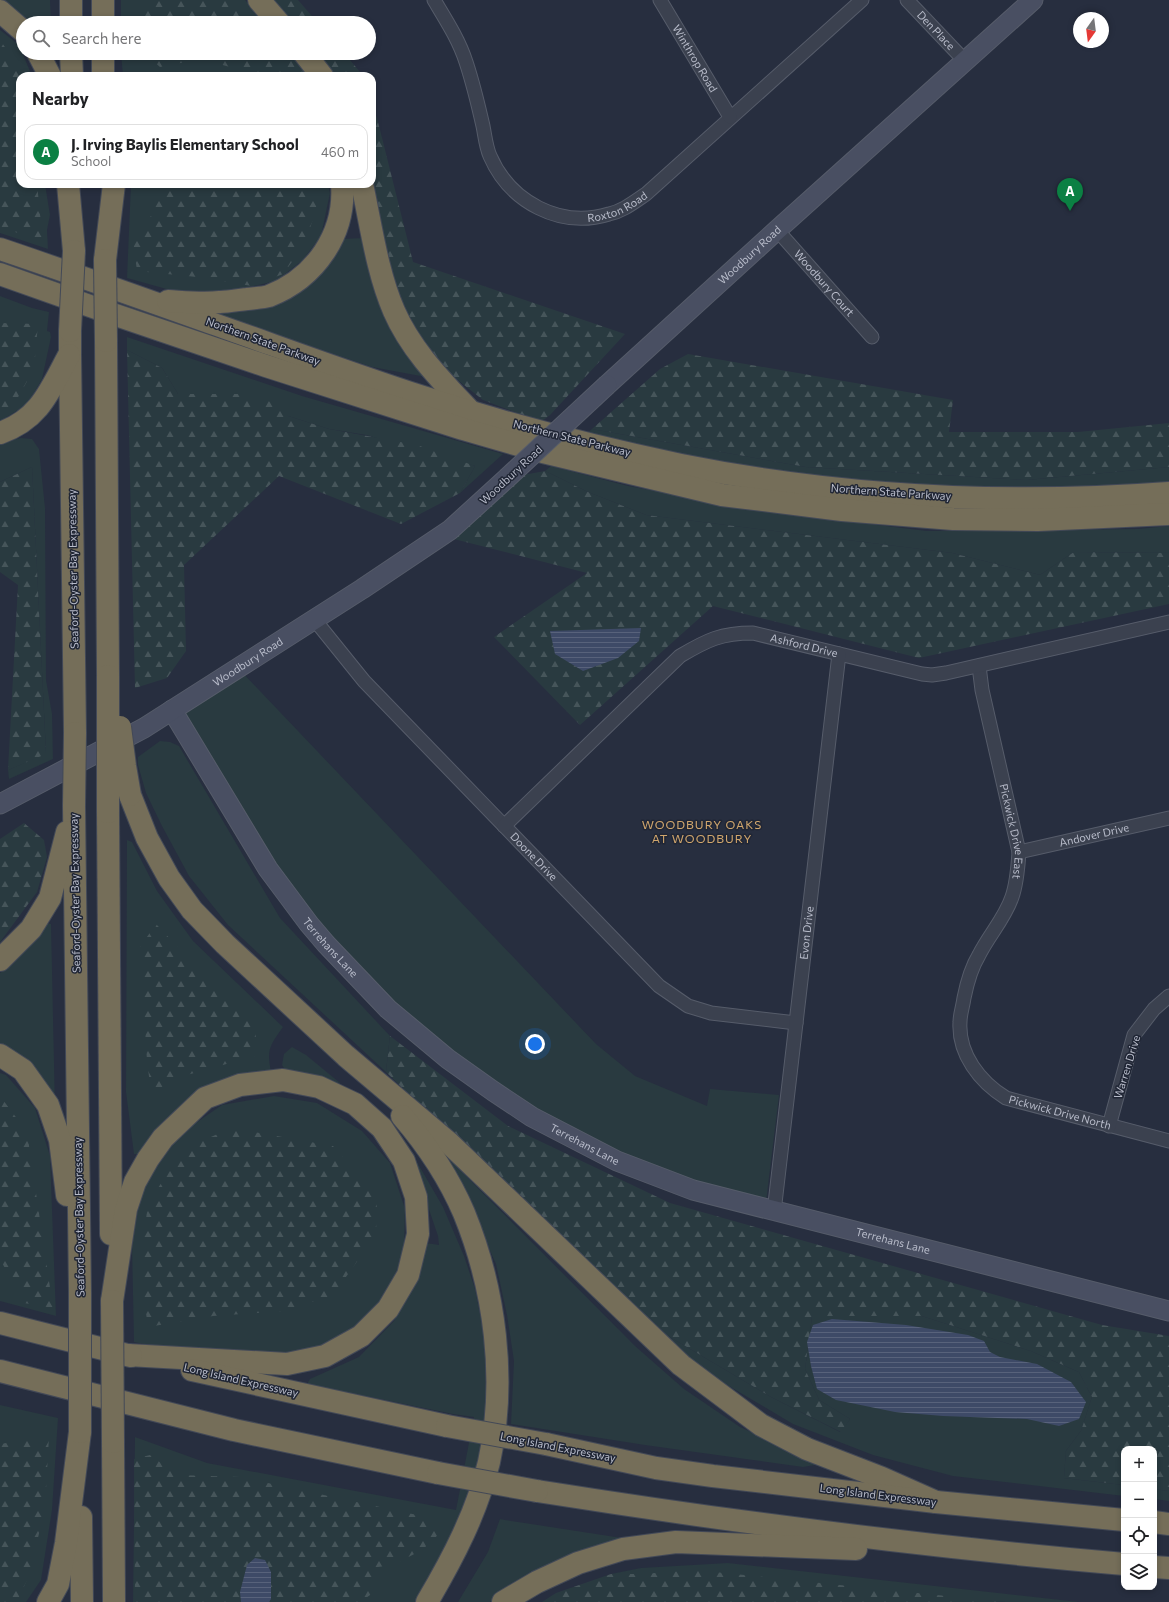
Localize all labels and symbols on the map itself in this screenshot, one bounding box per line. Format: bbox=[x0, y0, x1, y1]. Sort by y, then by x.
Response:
street label: Den Place bbox=[915, 8, 958, 52]
north arrow bbox=[1073, 12, 1109, 48]
street label: Winthrop Road bbox=[670, 22, 721, 94]
pin: A bbox=[1057, 178, 1083, 211]
street label: Roxton Road bbox=[587, 188, 649, 224]
street label: Woodbury Road bbox=[715, 223, 783, 287]
street label: Woodbury Court bbox=[792, 247, 858, 319]
street label: Northern State Parkway bbox=[204, 314, 322, 367]
street label: Northern State Parkway bbox=[512, 417, 633, 458]
street label: Woodbury Road bbox=[477, 442, 545, 507]
street label: Northern State Parkway bbox=[830, 481, 952, 502]
street label: Seaford-Oyster Bay Expressway bbox=[65, 489, 80, 649]
street label: Ashford Drive bbox=[769, 630, 839, 659]
street label: Woodbury Road bbox=[210, 634, 285, 688]
street label: Pickwick Drive East bbox=[998, 782, 1026, 880]
street label: Seaford-Oyster Bay Expressway bbox=[67, 813, 82, 973]
district label: WOODBURY OAKS AT WOODBURY bbox=[642, 817, 762, 845]
street label: Andover Drive bbox=[1058, 820, 1130, 849]
street label: Doone Drive bbox=[508, 829, 561, 883]
street label: Evon Drive bbox=[796, 905, 816, 960]
street label: Terrehans Lane bbox=[300, 915, 361, 980]
street label: Warren Drive bbox=[1111, 1033, 1142, 1100]
your location bbox=[525, 1034, 545, 1054]
street label: Pickwick Drive North bbox=[1008, 1092, 1113, 1131]
street label: Terrehans Lane bbox=[548, 1121, 622, 1167]
street label: Seaford-Oyster Bay Expressway bbox=[71, 1137, 86, 1297]
street label: Terrehans Lane bbox=[855, 1225, 932, 1256]
street label: Long Island Expressway bbox=[182, 1360, 300, 1399]
street label: Long Island Expressway bbox=[499, 1429, 617, 1464]
street label: Long Island Expressway bbox=[819, 1481, 937, 1508]

